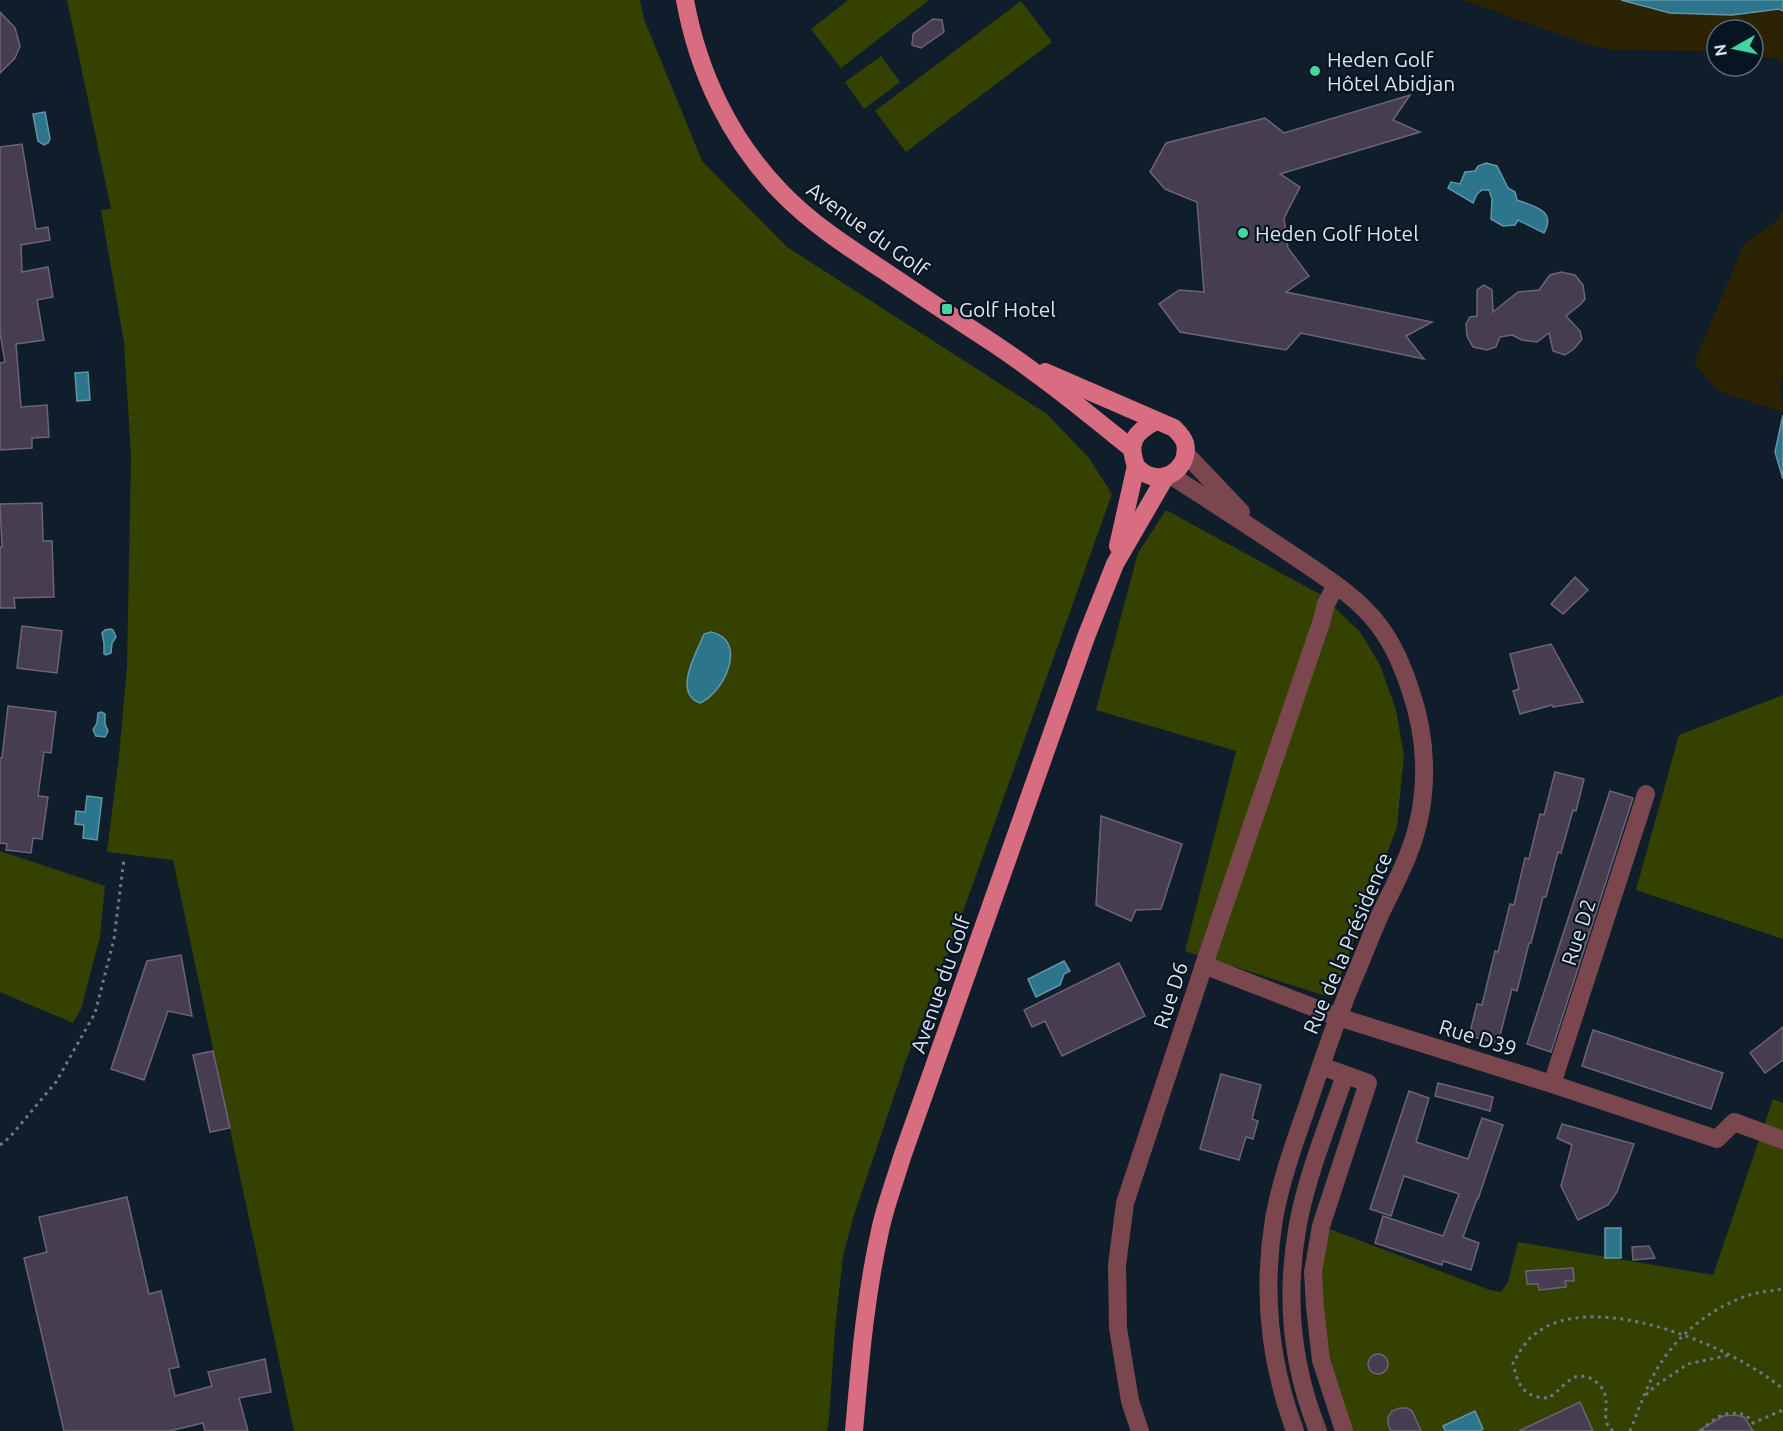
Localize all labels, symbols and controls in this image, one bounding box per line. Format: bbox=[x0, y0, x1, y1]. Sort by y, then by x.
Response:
north arrow bbox=[1705, 18, 1765, 78]
text: N bbox=[1710, 43, 1730, 58]
place label: Heden Golf Hôtel Abidjan bbox=[1327, 47, 1455, 95]
marker: Heden Golf Hôtel Abidjan bbox=[1308, 64, 1322, 78]
street label: Avenue du Golf bbox=[803, 177, 934, 282]
place label: Heden Golf Hotel bbox=[1255, 221, 1419, 245]
marker: Heden Golf Hotel bbox=[1236, 226, 1250, 240]
place label: Golf Hotel bbox=[959, 297, 1056, 321]
marker: Golf Hotel bbox=[940, 302, 954, 316]
street label: Rue de la Présidence bbox=[1298, 849, 1396, 1037]
street label: Rue D2 bbox=[1556, 896, 1600, 968]
street label: Avenue du Golf bbox=[905, 911, 975, 1056]
street label: Rue D6 bbox=[1148, 959, 1192, 1031]
street label: Rue D39 bbox=[1436, 1014, 1520, 1060]

